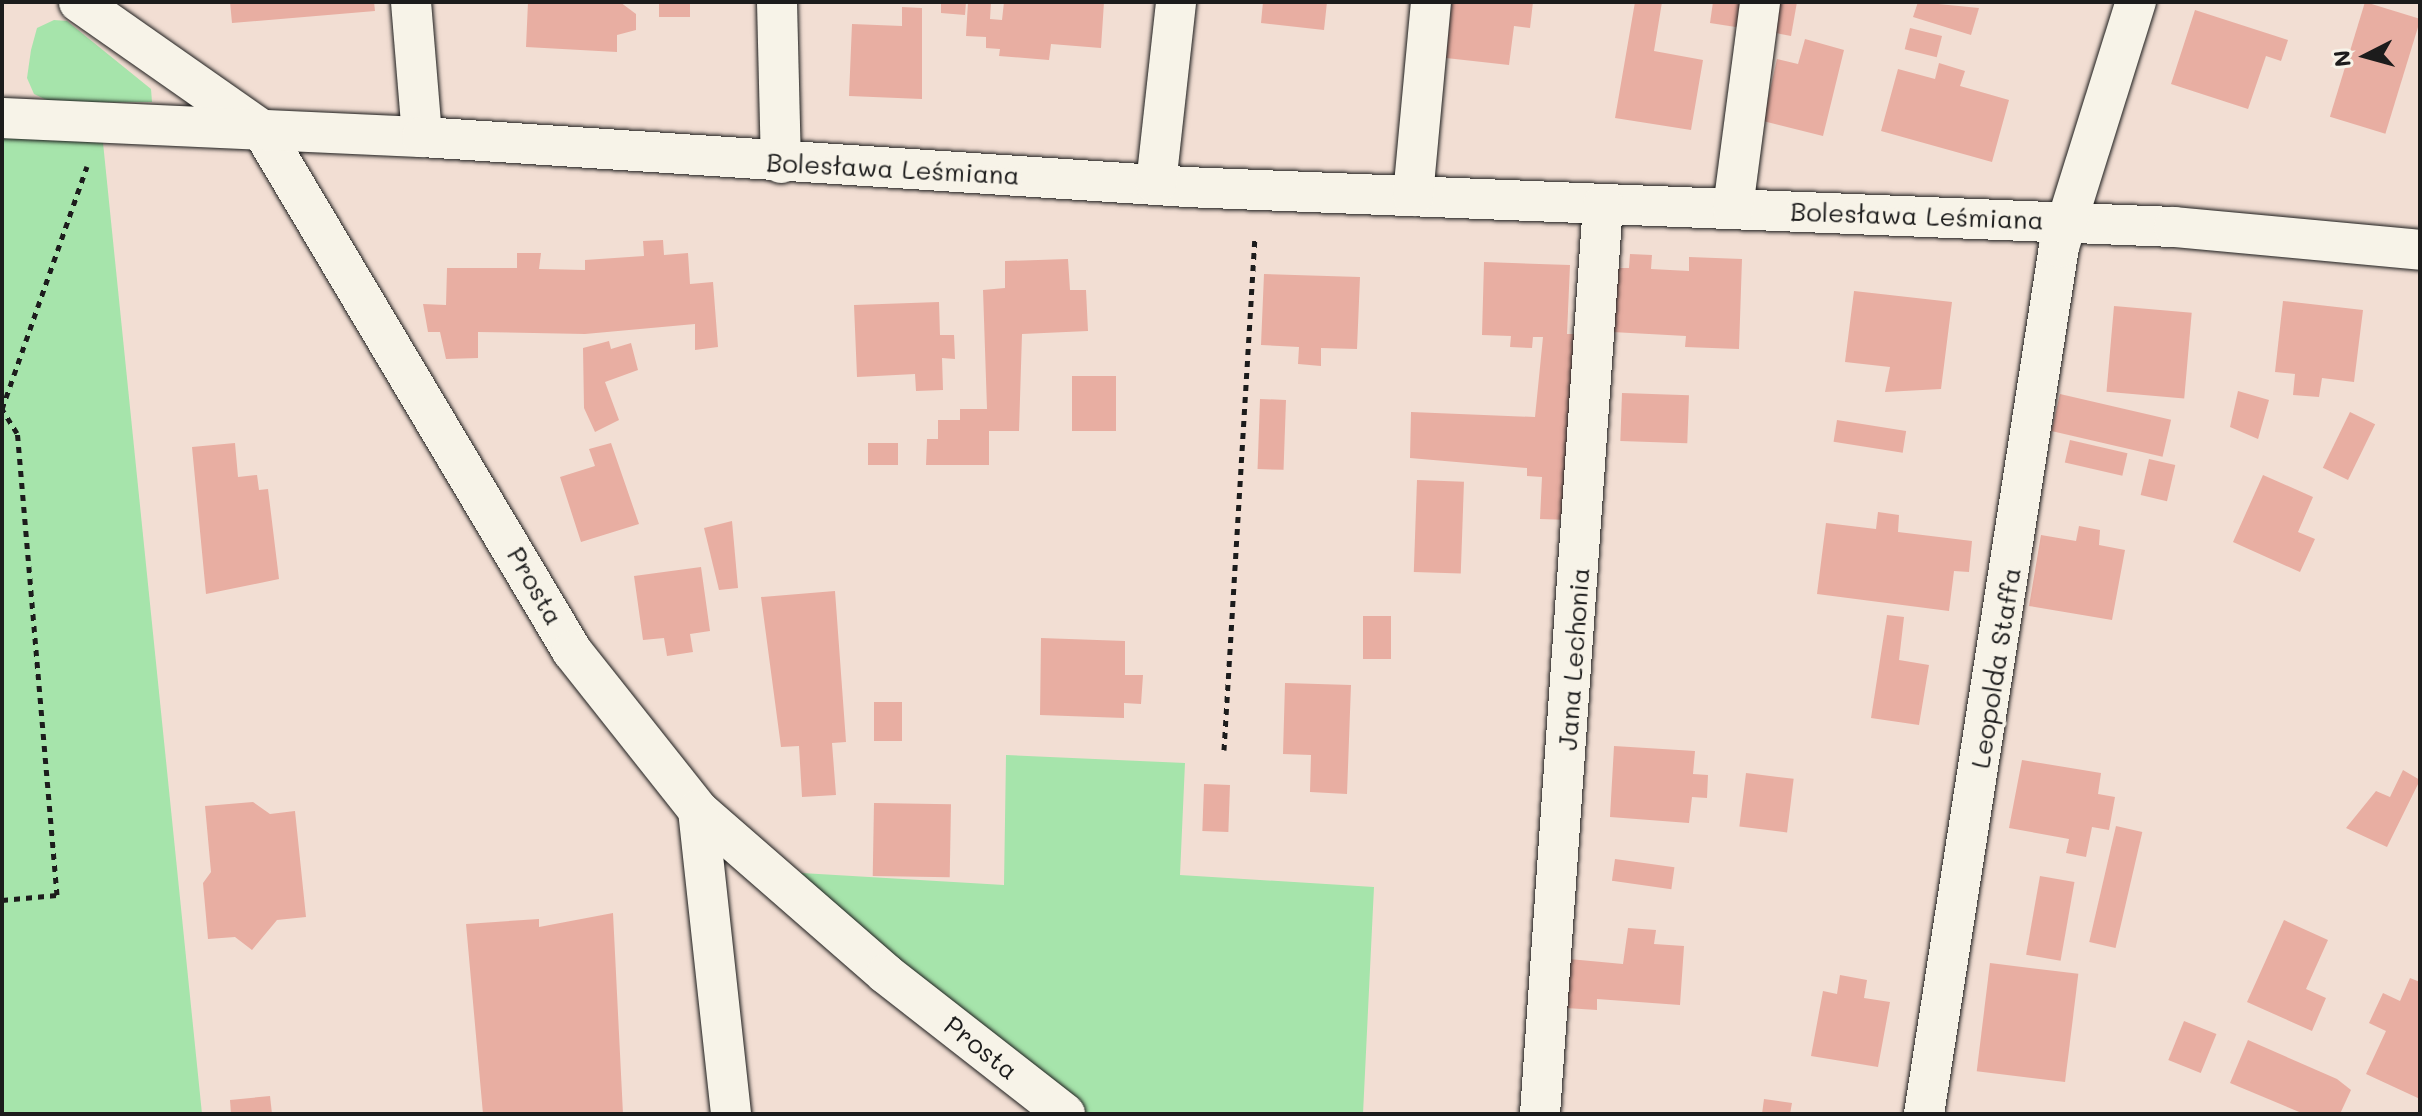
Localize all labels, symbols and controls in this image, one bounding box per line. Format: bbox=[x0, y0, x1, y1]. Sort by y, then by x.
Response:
north arrow bbox=[2326, 16, 2406, 96]
text: N bbox=[2326, 49, 2357, 68]
street label: Bolesława Leśmiana bbox=[766, 147, 1020, 191]
street label: Bolesława Leśmiana bbox=[1790, 196, 2044, 236]
street label: Prosta bbox=[500, 542, 570, 630]
street label: Leopolda Staffa bbox=[1965, 565, 2027, 771]
street label: Jana Lechonia bbox=[1552, 567, 1596, 751]
street label: Prosta bbox=[938, 1010, 1024, 1086]

